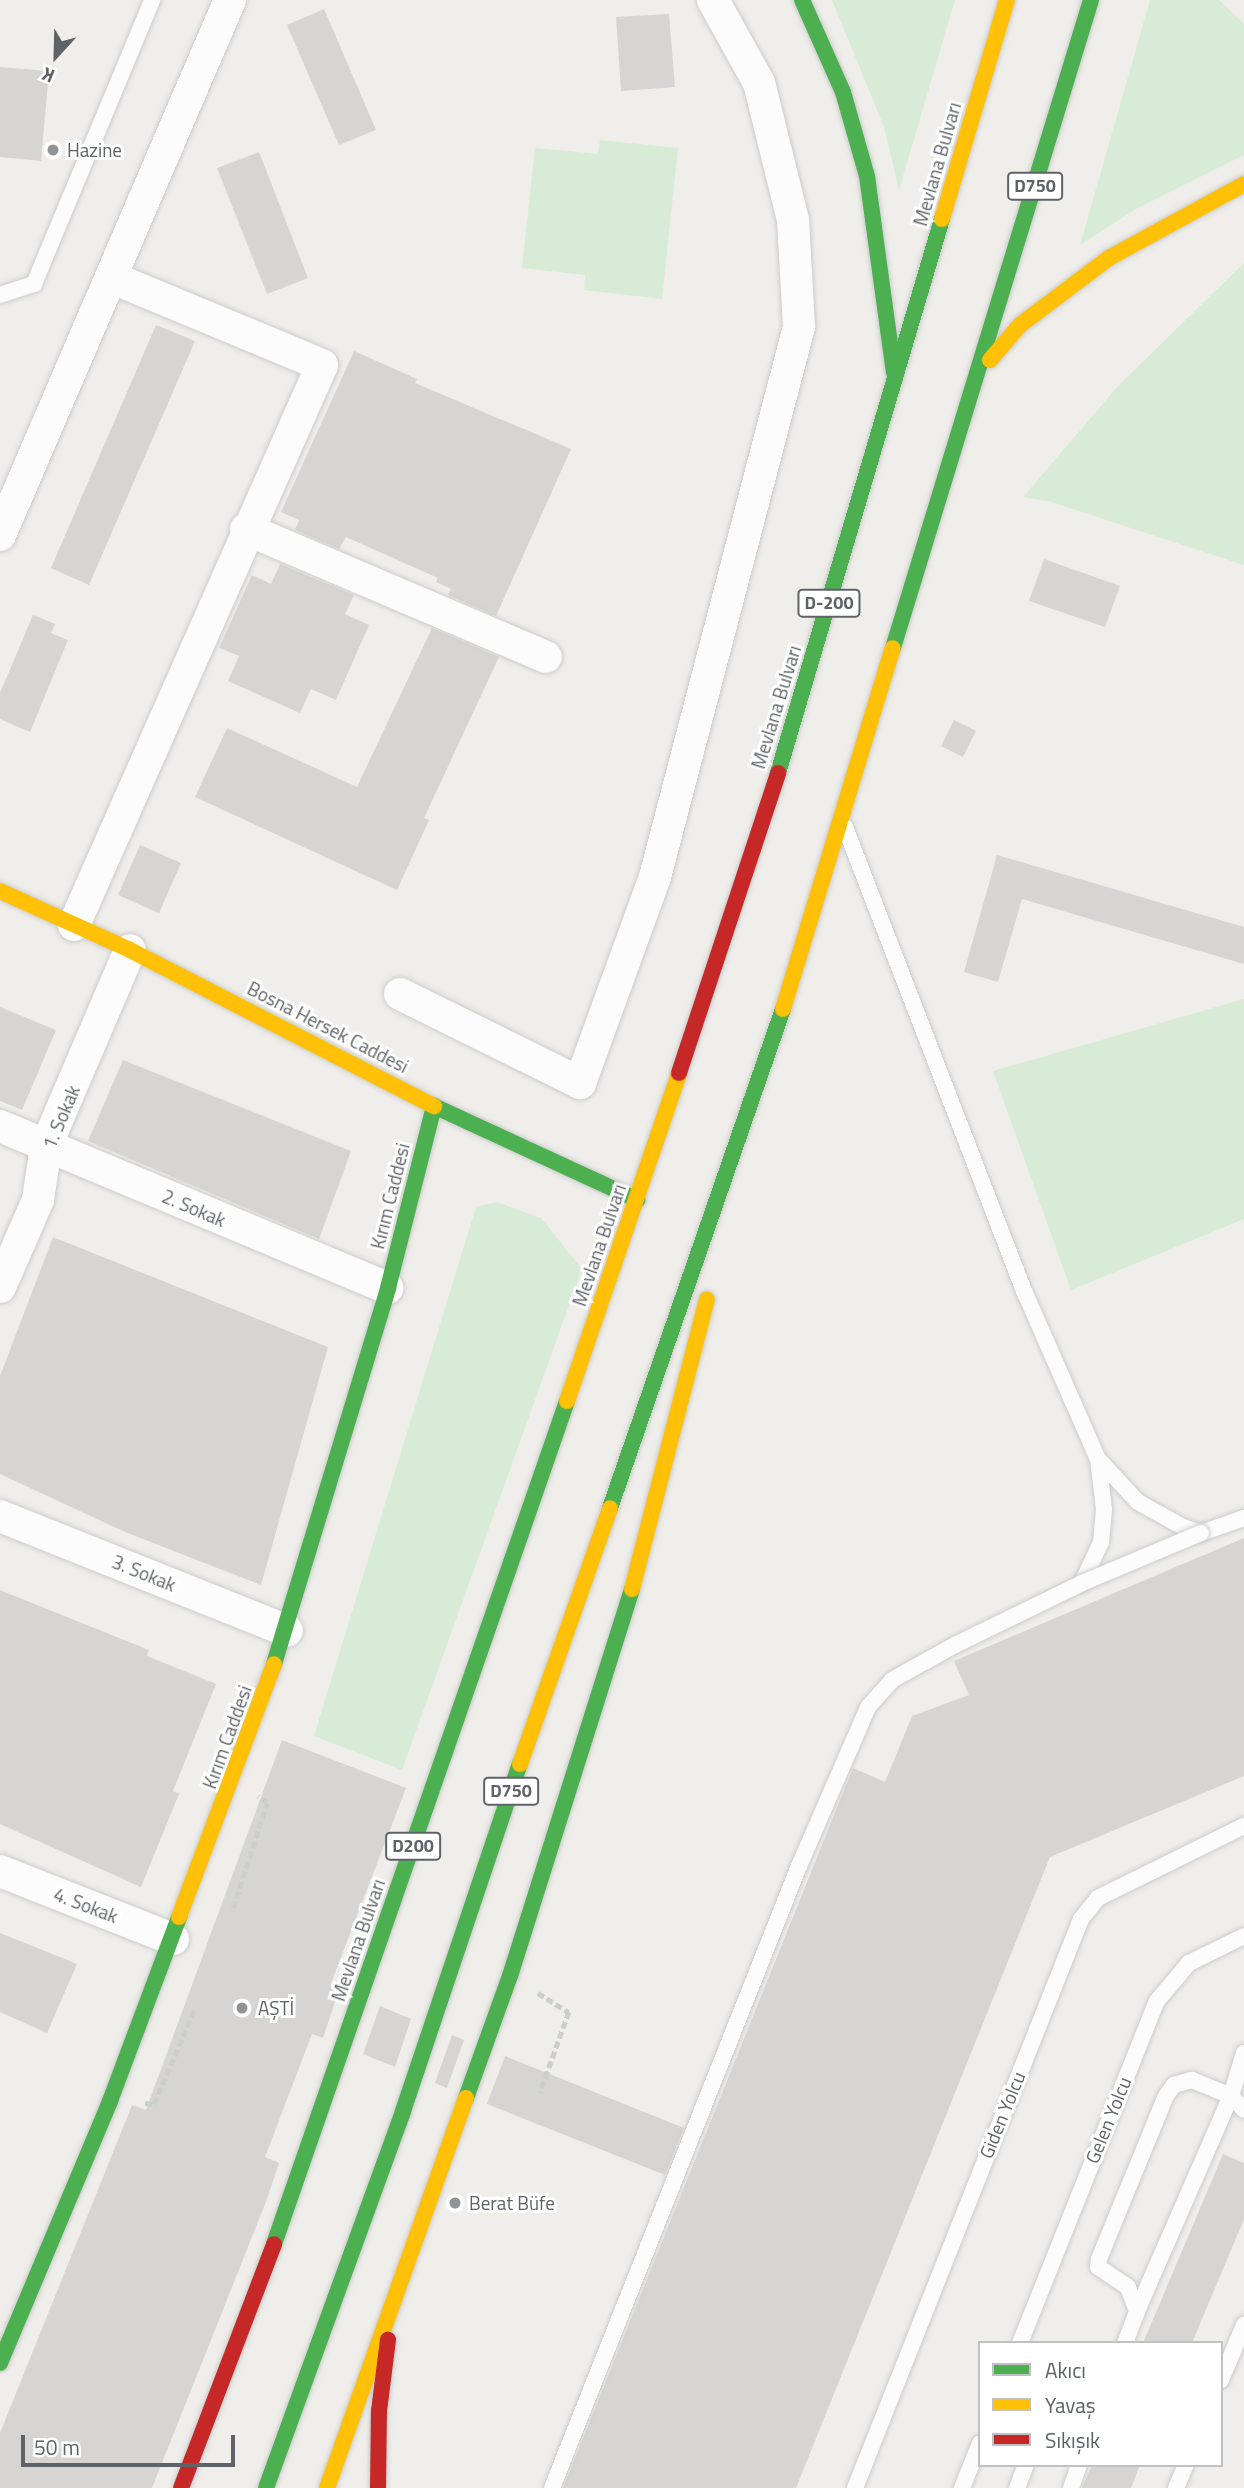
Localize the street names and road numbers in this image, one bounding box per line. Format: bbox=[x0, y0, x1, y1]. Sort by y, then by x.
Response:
street label: Mevlana Bulvarı bbox=[908, 99, 966, 229]
road number: D750 bbox=[1007, 172, 1063, 201]
road number: D-200 bbox=[796, 588, 862, 618]
street label: Mevlana Bulvarı bbox=[746, 643, 806, 771]
street label: Bosna Hersek Caddesi bbox=[244, 977, 412, 1077]
street label: 1. Sokak bbox=[37, 1082, 85, 1152]
street label: Kırım Caddesi bbox=[366, 1141, 414, 1251]
street label: Mevlana Bulvarı bbox=[567, 1181, 631, 1309]
street label: 2. Sokak bbox=[159, 1184, 229, 1232]
street label: 3. Sokak bbox=[109, 1550, 179, 1596]
street label: Kırım Caddesi bbox=[198, 1682, 256, 1792]
road number: D750 bbox=[483, 1776, 539, 1806]
road number: D200 bbox=[385, 1832, 441, 1860]
street label: Mevlana Bulvarı bbox=[326, 1876, 390, 2004]
street label: 4. Sokak bbox=[51, 1882, 121, 1928]
street label: Giden Yolcu bbox=[974, 2068, 1030, 2162]
street label: Gelen Yolcu bbox=[1080, 2073, 1136, 2167]

